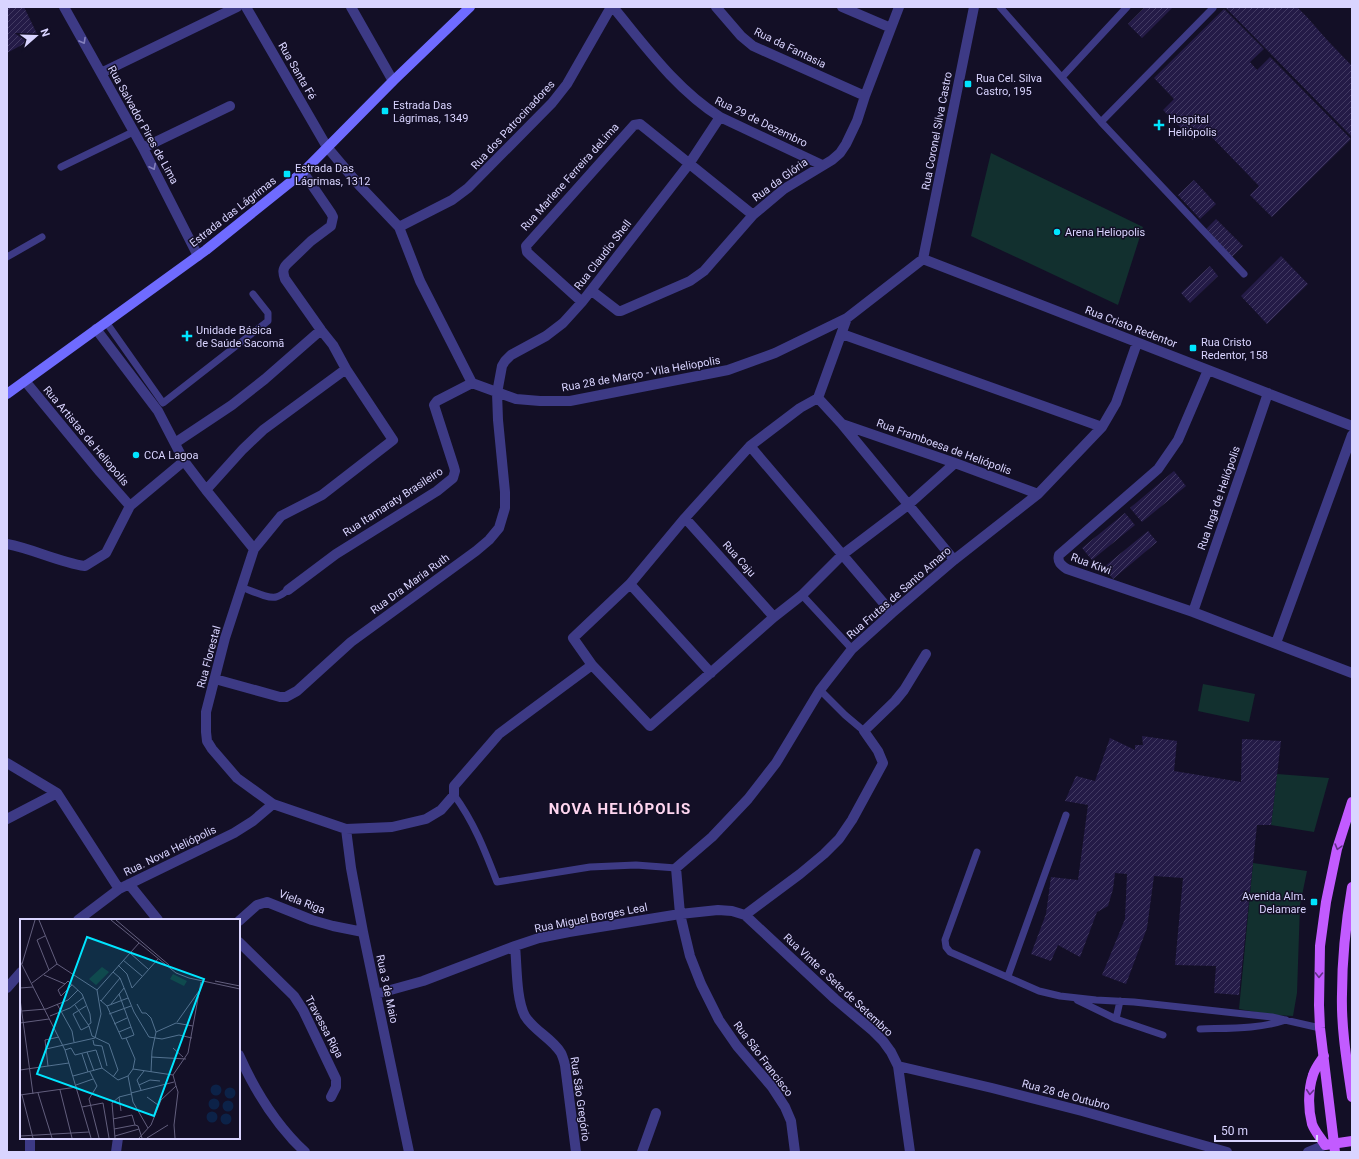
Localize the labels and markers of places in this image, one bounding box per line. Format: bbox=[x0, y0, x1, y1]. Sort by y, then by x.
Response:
place label: Rua Cel. Silva Castro, 195 bbox=[976, 72, 1042, 98]
marker: Rua Cel. Silva Castro, 195 bbox=[963, 79, 973, 89]
place label: Estrada Das Lágrimas, 1349 bbox=[393, 99, 468, 125]
marker: Estrada Das Lágrimas, 1349 bbox=[380, 106, 390, 116]
place label: Hospital Heliópolis bbox=[1168, 113, 1217, 139]
marker: Hospital Heliópolis bbox=[1153, 119, 1165, 131]
place label: Estrada Das Lágrimas, 1312 bbox=[295, 162, 370, 188]
marker: Estrada Das Lágrimas, 1312 bbox=[282, 169, 292, 179]
place label: Arena Heliopolis bbox=[1065, 226, 1146, 239]
marker: Arena Heliopolis bbox=[1052, 227, 1062, 237]
place label: Unidade Básica de Saúde Sacomã bbox=[196, 324, 284, 350]
marker: Unidade Básica de Saúde Sacomã bbox=[181, 330, 193, 342]
place label: Rua Cristo Redentor, 158 bbox=[1201, 336, 1268, 362]
marker: Rua Cristo Redentor, 158 bbox=[1188, 343, 1198, 353]
place label: CCA Lagoa bbox=[144, 449, 199, 462]
marker: CCA Lagoa bbox=[131, 450, 141, 460]
place label: Avenida Alm. Delamare bbox=[1242, 890, 1306, 916]
marker: Avenida Alm. Delamare bbox=[1309, 897, 1319, 907]

